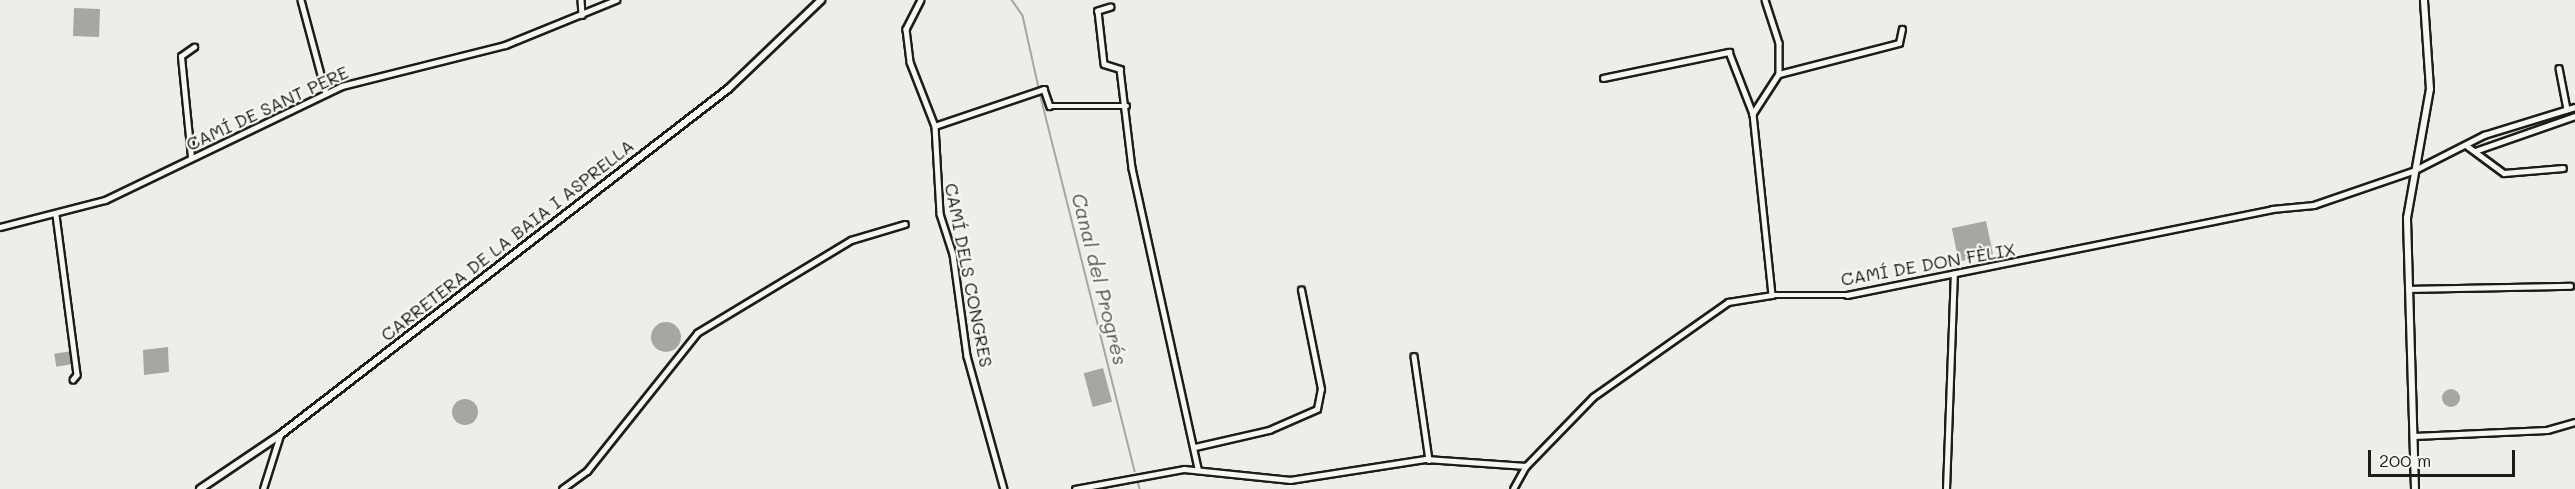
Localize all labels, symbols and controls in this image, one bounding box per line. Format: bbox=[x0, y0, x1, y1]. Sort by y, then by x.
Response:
street label: CAMÍ DE SANT PERE bbox=[182, 61, 352, 155]
street label: CARRETERA DE LA BAIA I ASPRELLA bbox=[376, 134, 638, 346]
street label: CAMÍ DELS CONGRES bbox=[941, 181, 997, 369]
water label: Canal del Progrés bbox=[1067, 190, 1133, 368]
street label: CAMÍ DE DON FÈLIX bbox=[1839, 238, 2017, 290]
scale bar bbox=[2371, 438, 2518, 476]
text: 200 m bbox=[2379, 448, 2431, 472]

